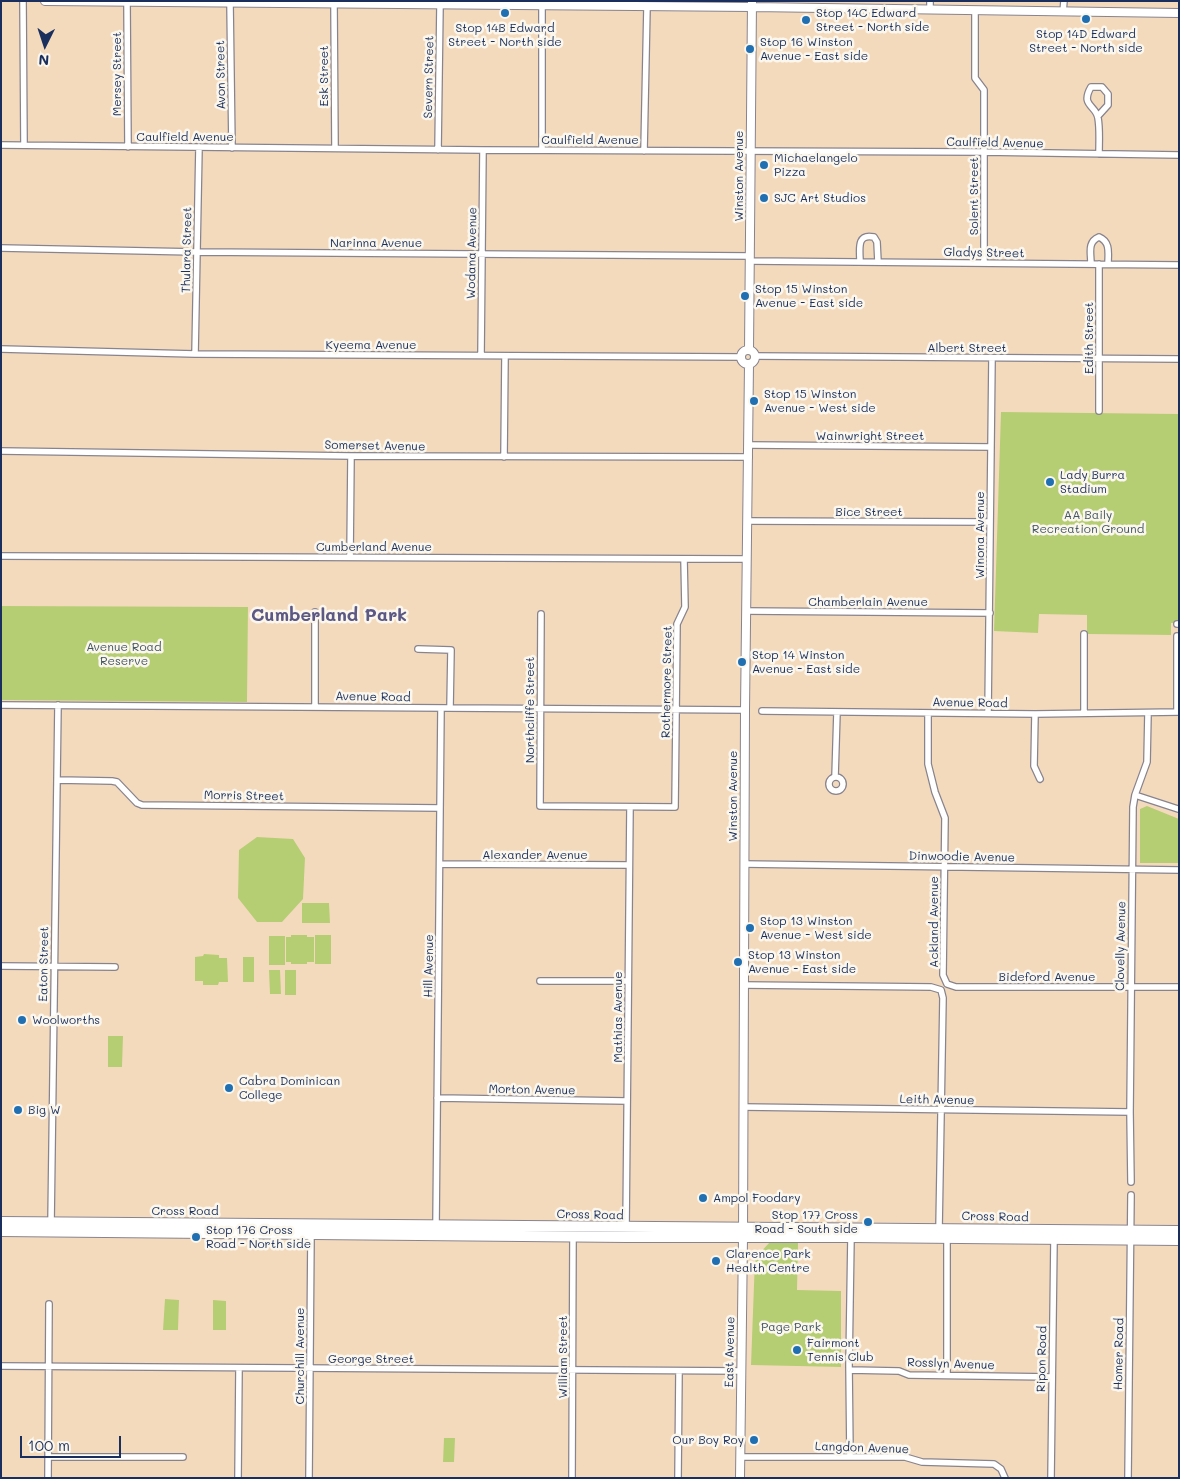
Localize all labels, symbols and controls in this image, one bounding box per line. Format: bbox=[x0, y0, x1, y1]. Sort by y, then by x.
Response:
place label: Stop 14C Edward Street - North side bbox=[816, 6, 929, 34]
marker: Stop 14B Edward Street - North side bbox=[499, 7, 511, 19]
marker: Stop 14D Edward Street - North side bbox=[1080, 13, 1092, 25]
marker: Stop 14C Edward Street - North side bbox=[800, 14, 812, 26]
north arrow bbox=[20, 20, 70, 70]
place label: Stop 14B Edward Street - North side bbox=[448, 21, 562, 49]
place label: Stop 14D Edward Street - North side bbox=[1029, 27, 1143, 55]
street label: Mersey Street bbox=[110, 32, 124, 116]
place label: Stop 16 Winston Avenue - East side bbox=[760, 35, 868, 63]
street label: Severn Street bbox=[421, 36, 437, 118]
street label: Avon Street bbox=[213, 40, 229, 110]
marker: Stop 16 Winston Avenue - East side bbox=[744, 43, 756, 55]
street label: Esk Street bbox=[317, 45, 331, 107]
text: N bbox=[38, 51, 50, 70]
street label: Caulfield Avenue bbox=[136, 130, 234, 144]
street label: Winston Avenue bbox=[732, 130, 746, 222]
street label: Caulfield Avenue bbox=[541, 133, 639, 147]
street label: Caulfield Avenue bbox=[946, 135, 1044, 151]
place label: Michaelangelo Pizza bbox=[774, 151, 858, 179]
street label: Solent Street bbox=[967, 157, 981, 235]
marker: Michaelangelo Pizza bbox=[758, 159, 770, 171]
place label: SJC Art Studios bbox=[774, 191, 866, 205]
marker: SJC Art Studios bbox=[758, 192, 770, 204]
street label: Thulara Street bbox=[179, 207, 195, 293]
street label: Wodana Avenue bbox=[464, 207, 480, 299]
street label: Narinna Avenue bbox=[330, 236, 422, 250]
street label: Gladys Street bbox=[943, 245, 1025, 261]
place label: Stop 15 Winston Avenue - East side bbox=[755, 282, 863, 310]
marker: Stop 15 Winston Avenue - East side bbox=[739, 290, 751, 302]
street label: Edith Street bbox=[1082, 302, 1096, 374]
street label: Kyeema Avenue bbox=[326, 338, 416, 352]
street label: Albert Street bbox=[927, 341, 1007, 355]
place label: Stop 15 Winston Avenue - West side bbox=[764, 387, 876, 415]
marker: Stop 15 Winston Avenue - West side bbox=[748, 395, 760, 407]
street label: Wainwright Street bbox=[816, 429, 924, 443]
street label: Somerset Avenue bbox=[324, 438, 426, 454]
place label: Lady Burra Stadium bbox=[1060, 468, 1125, 496]
marker: Lady Burra Stadium bbox=[1044, 476, 1056, 488]
street label: Winona Avenue bbox=[973, 491, 987, 579]
street label: Bice Street bbox=[835, 505, 903, 519]
park label: AA Baily Recreation Ground bbox=[1032, 508, 1144, 536]
street label: Cumberland Avenue bbox=[316, 540, 432, 554]
street label: Chamberlain Avenue bbox=[808, 595, 928, 609]
district label: Cumberland Park bbox=[251, 604, 407, 626]
street label: Rothermore Street bbox=[659, 626, 675, 738]
park label: Avenue Road Reserve bbox=[86, 640, 162, 668]
place label: Stop 14 Winston Avenue - East side bbox=[752, 648, 860, 676]
marker: Stop 14 Winston Avenue - East side bbox=[736, 656, 748, 668]
street label: Northcliffe Street bbox=[523, 657, 537, 763]
street label: Avenue Road bbox=[335, 689, 411, 705]
street label: Avenue Road bbox=[932, 695, 1008, 711]
street label: Winston Avenue bbox=[726, 750, 740, 842]
street label: Morris Street bbox=[204, 788, 284, 804]
street label: Alexander Avenue bbox=[482, 848, 588, 862]
street label: Dinwoodie Avenue bbox=[909, 849, 1015, 865]
street label: Ackland Avenue bbox=[927, 876, 941, 968]
street label: Clovelly Avenue bbox=[1113, 901, 1129, 991]
place label: Stop 13 Winston Avenue - West side bbox=[760, 914, 872, 942]
marker: Stop 13 Winston Avenue - West side bbox=[744, 922, 756, 934]
street label: Eaton Street bbox=[36, 926, 52, 1002]
street label: Hill Avenue bbox=[421, 934, 437, 998]
place label: Stop 13 Winston Avenue - East side bbox=[748, 948, 856, 976]
marker: Stop 13 Winston Avenue - East side bbox=[732, 956, 744, 968]
street label: Bideford Avenue bbox=[999, 970, 1095, 984]
street label: Mathias Avenue bbox=[611, 971, 625, 1063]
place label: Woolworths bbox=[32, 1013, 100, 1027]
marker: Woolworths bbox=[16, 1014, 28, 1026]
place label: Cabra Dominican College bbox=[239, 1074, 340, 1102]
marker: Cabra Dominican College bbox=[223, 1082, 235, 1094]
street label: Morton Avenue bbox=[488, 1082, 576, 1098]
street label: Leith Avenue bbox=[899, 1092, 975, 1108]
place label: Big W bbox=[28, 1103, 60, 1117]
marker: Big W bbox=[12, 1104, 24, 1116]
place label: Ampol Foodary bbox=[713, 1191, 801, 1205]
marker: Ampol Foodary bbox=[697, 1192, 709, 1204]
street label: Cross Road bbox=[151, 1204, 219, 1218]
street label: Cross Road bbox=[556, 1207, 624, 1223]
place label: Stop 177 Cross Road - South side bbox=[755, 1208, 858, 1236]
street label: Cross Road bbox=[961, 1209, 1029, 1225]
marker: Stop 177 Cross Road - South side bbox=[862, 1216, 874, 1228]
place label: Stop 176 Cross Road - North side bbox=[206, 1223, 311, 1251]
marker: Stop 176 Cross Road - North side bbox=[190, 1231, 202, 1243]
place label: Clarence Park Health Centre bbox=[726, 1247, 811, 1275]
marker: Clarence Park Health Centre bbox=[710, 1255, 722, 1267]
street label: Churchill Avenue bbox=[293, 1308, 307, 1404]
street label: William Street bbox=[556, 1316, 570, 1398]
street label: East Avenue bbox=[722, 1316, 738, 1388]
street label: Homer Road bbox=[1111, 1318, 1127, 1390]
park label: Page Park bbox=[761, 1320, 821, 1334]
street label: Ripon Road bbox=[1034, 1326, 1050, 1392]
place label: Fairmont Tennis Club bbox=[807, 1336, 874, 1364]
marker: Fairmont Tennis Club bbox=[791, 1344, 803, 1356]
street label: George Street bbox=[328, 1352, 414, 1366]
street label: Rosslyn Avenue bbox=[907, 1355, 995, 1373]
scale bar bbox=[22, 1426, 124, 1458]
place label: Our Boy Roy bbox=[672, 1433, 744, 1447]
marker: Our Boy Roy bbox=[748, 1434, 760, 1446]
text: 100 m bbox=[28, 1435, 70, 1455]
street label: Langdon Avenue bbox=[815, 1439, 909, 1457]

